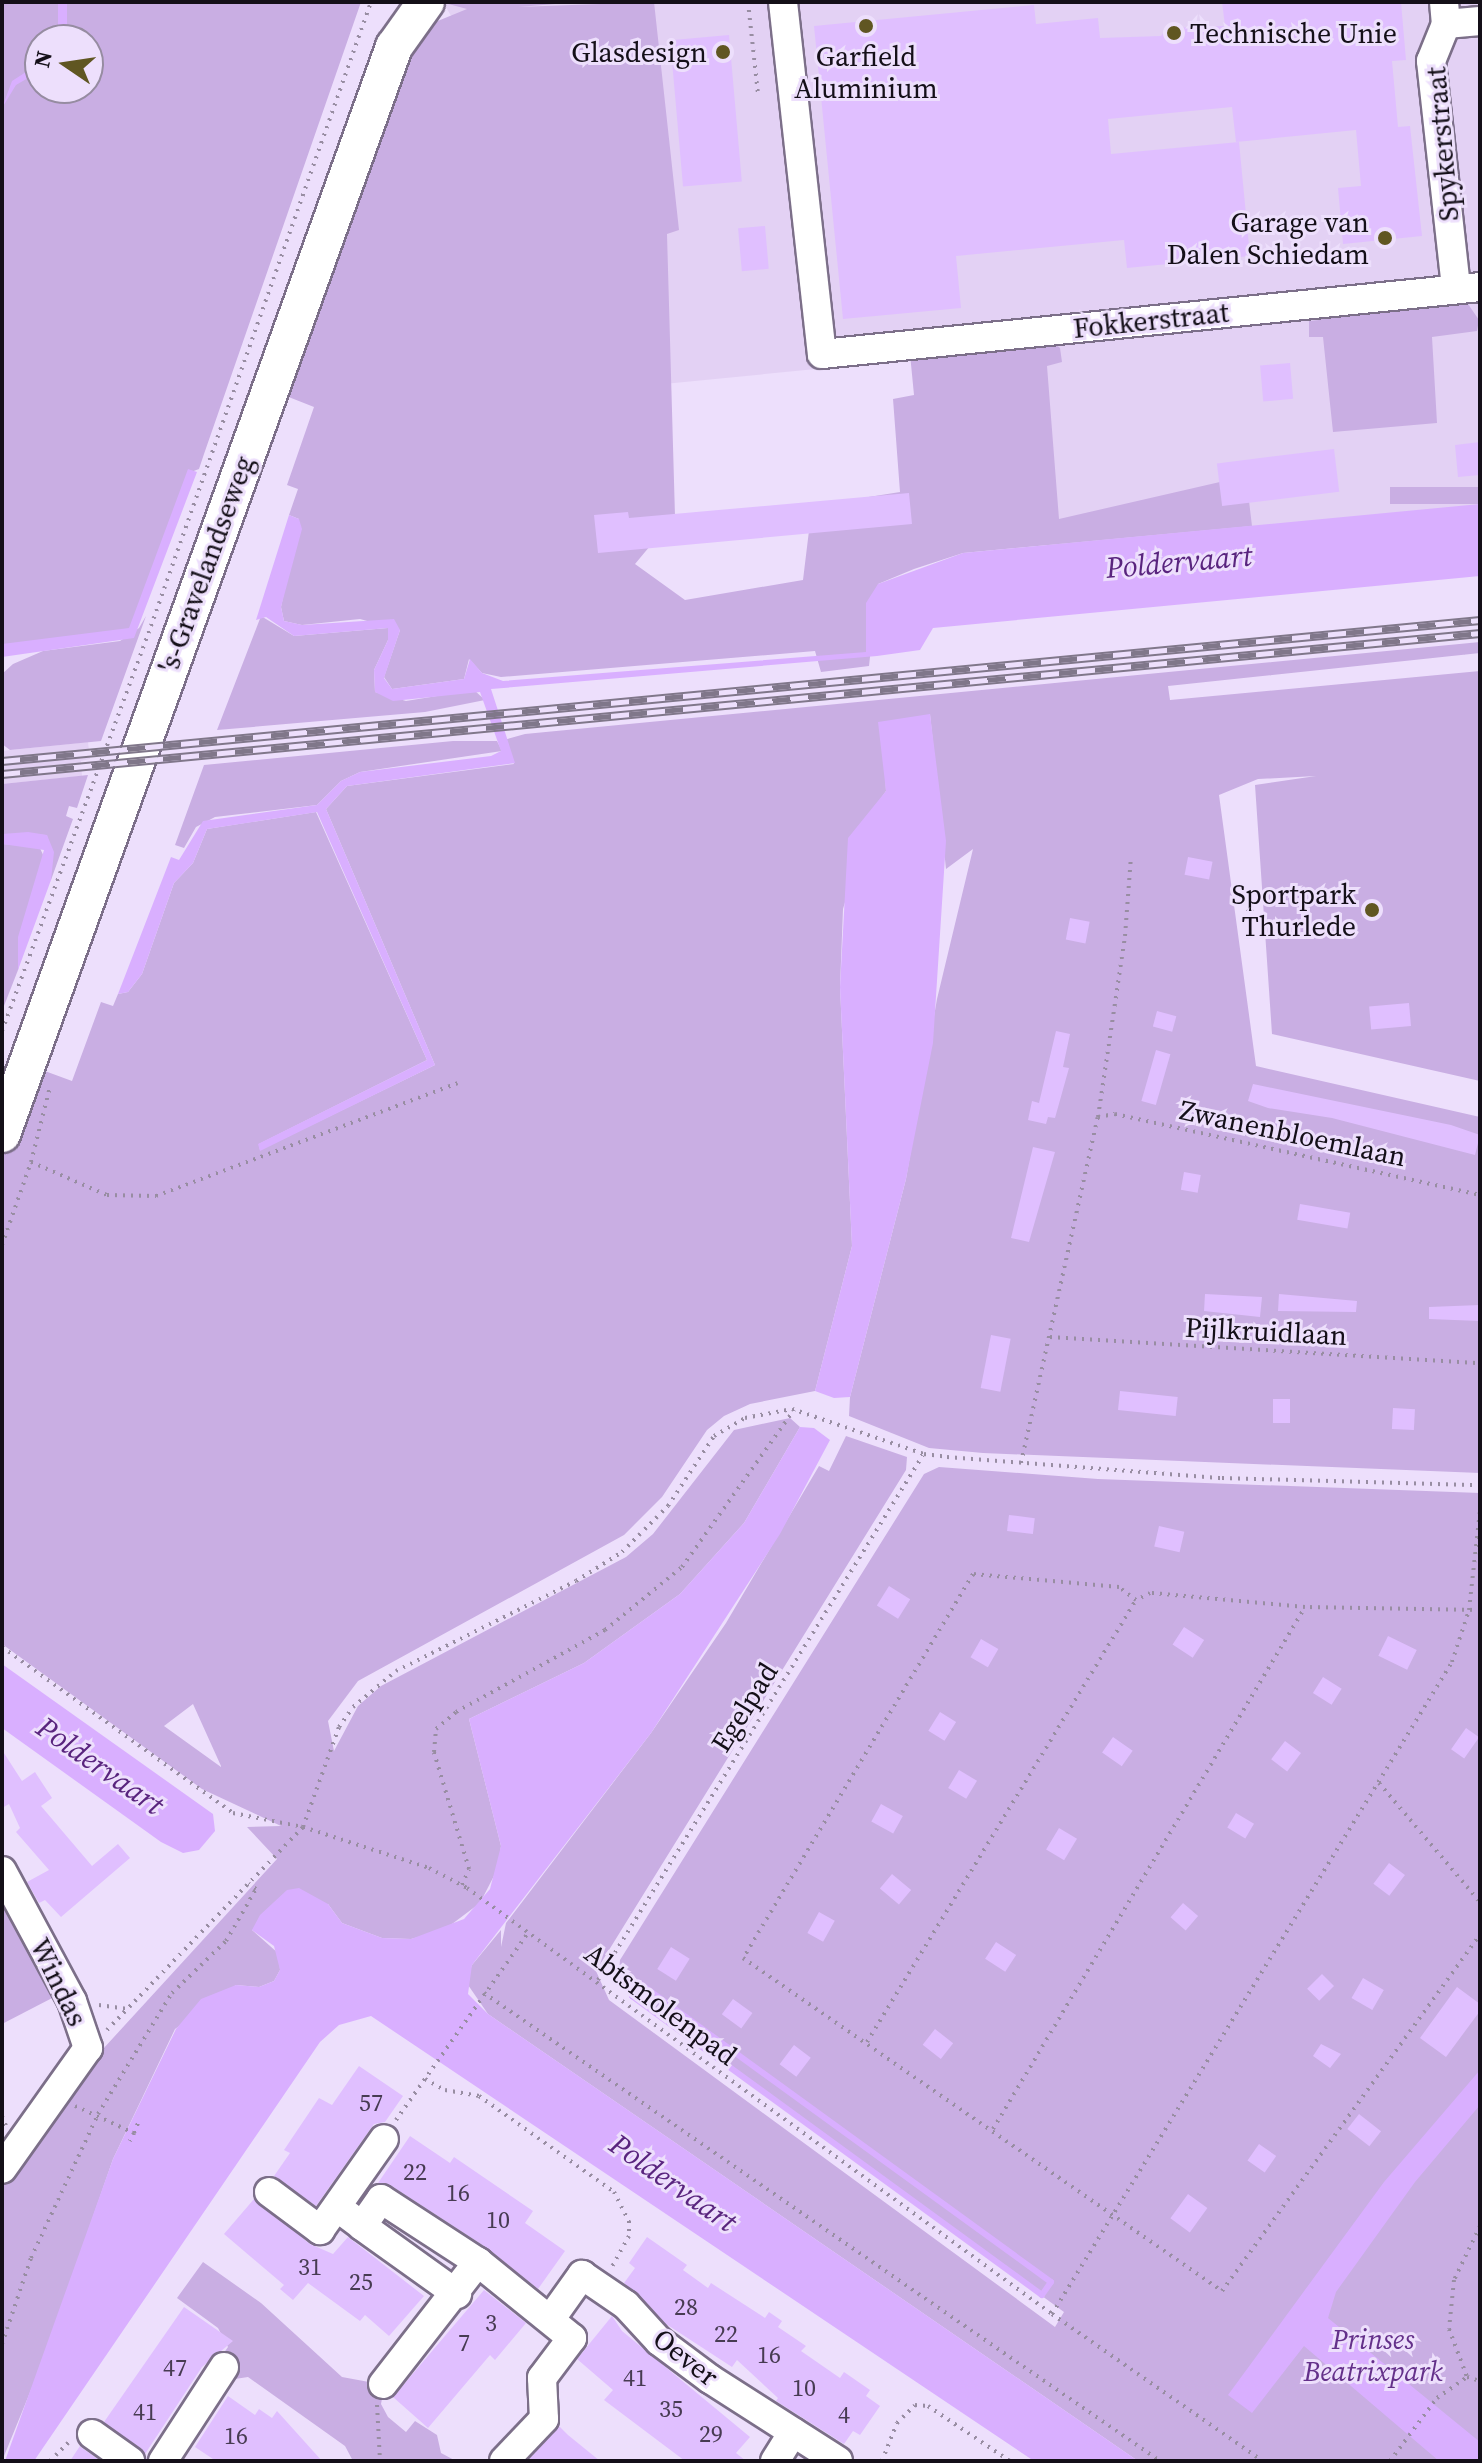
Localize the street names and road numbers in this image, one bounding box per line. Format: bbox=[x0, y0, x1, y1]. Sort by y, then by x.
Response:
street label: Spykerstraat bbox=[1419, 65, 1465, 223]
street label: Fokkerstraat bbox=[1071, 295, 1231, 345]
street label: 's-Gravelandseweg bbox=[151, 451, 261, 677]
street label: Zwanenbloemlaan bbox=[1177, 1093, 1409, 1173]
street label: Pijlkruidlaan bbox=[1184, 1310, 1348, 1352]
street label: Egelpad bbox=[704, 1656, 784, 1758]
street label: Windas bbox=[23, 1933, 95, 2031]
street label: Abtsmolenpad bbox=[578, 1936, 744, 2072]
street label: Oever bbox=[647, 2321, 725, 2393]

